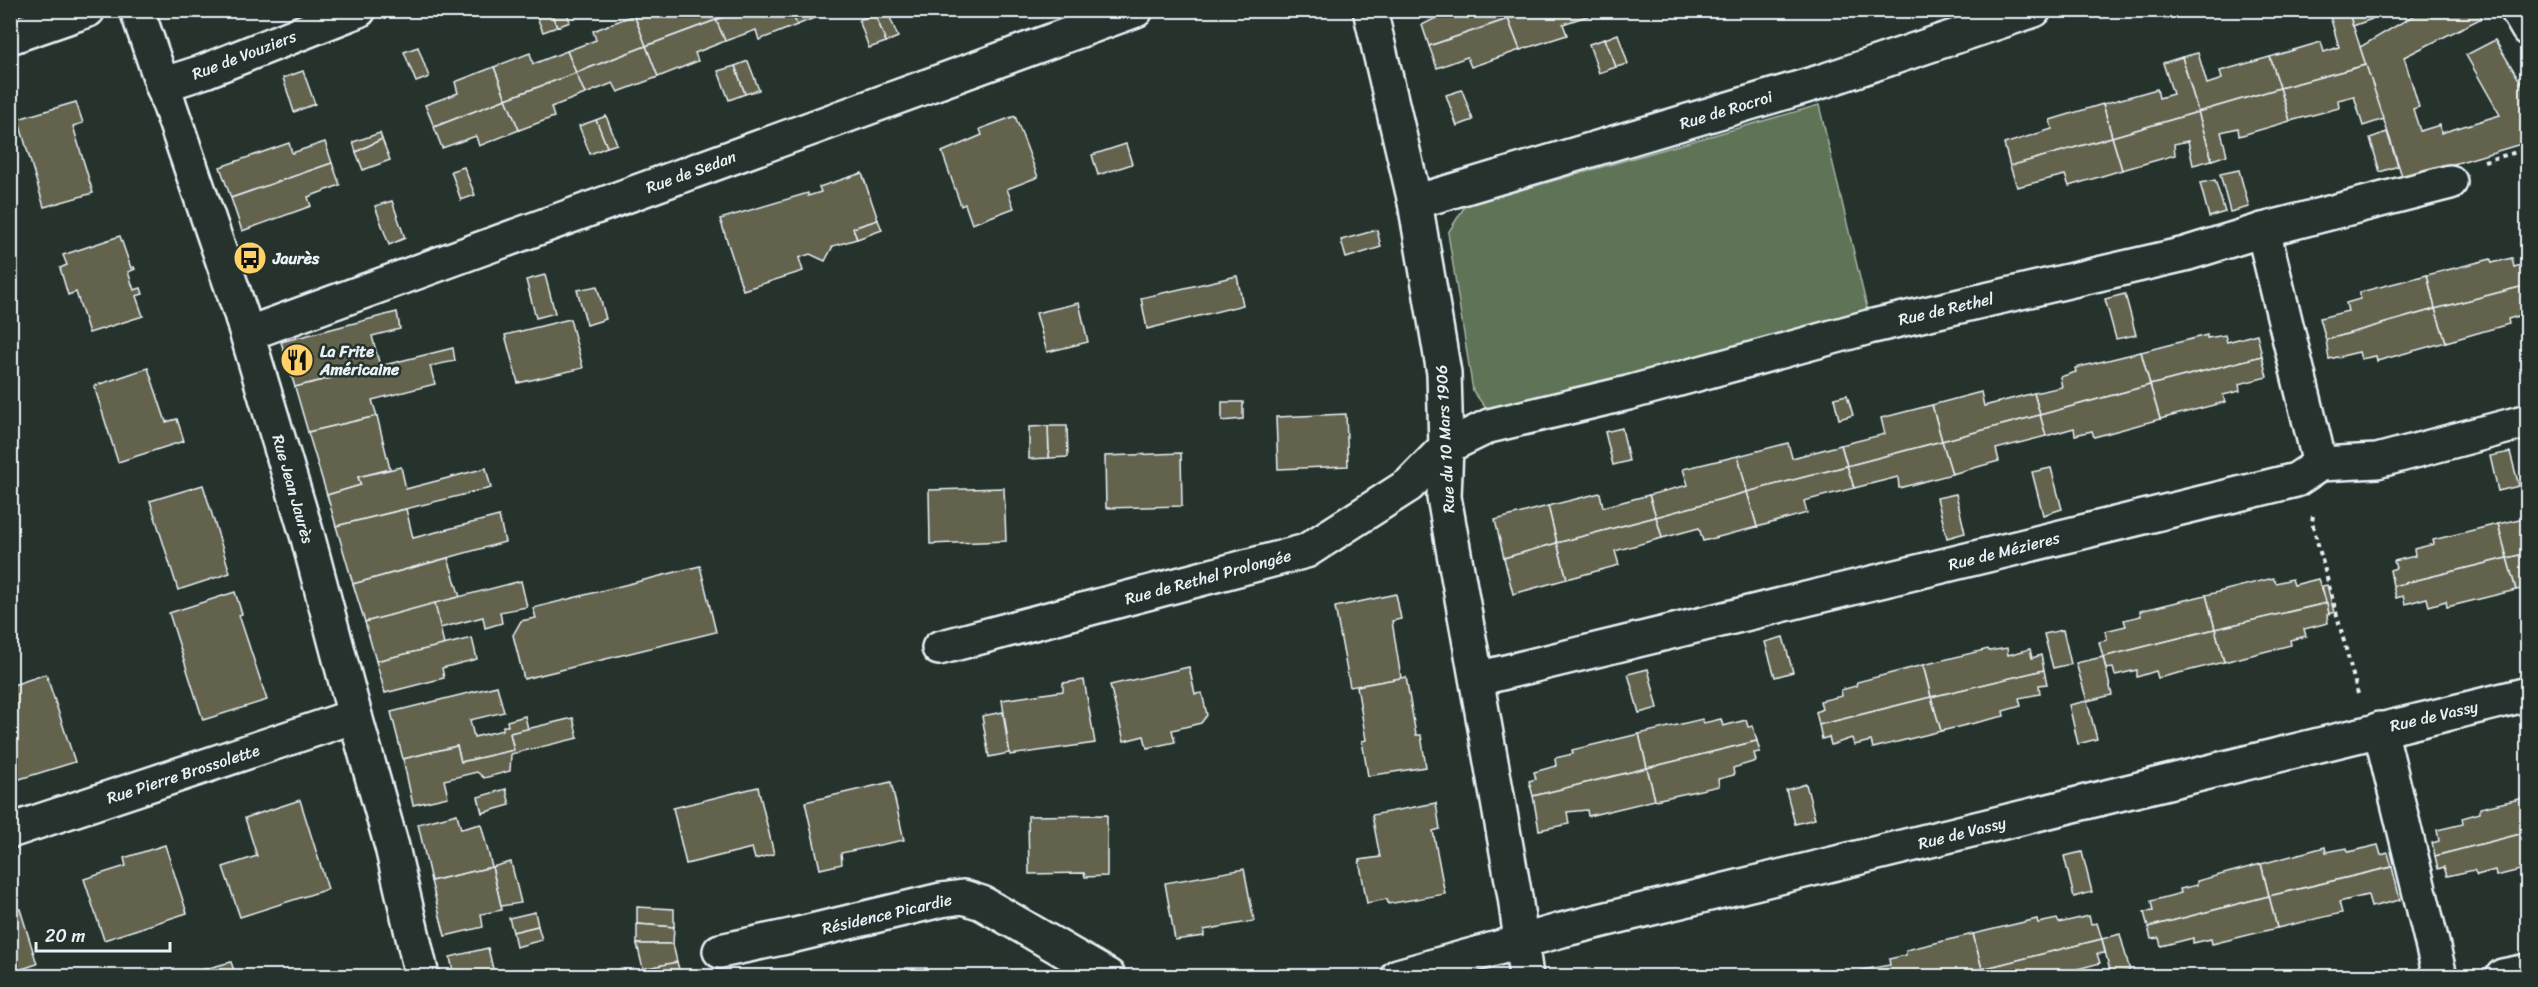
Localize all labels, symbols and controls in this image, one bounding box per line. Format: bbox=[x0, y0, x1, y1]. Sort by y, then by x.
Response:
street label: Rue de Vouziers bbox=[187, 22, 301, 88]
street label: Rue de Rocroi bbox=[1676, 82, 1777, 138]
street label: Rue de Sedan bbox=[642, 142, 741, 202]
bus stop icon: Jaurès bbox=[232, 240, 268, 276]
place label: Jaurès bbox=[272, 244, 320, 273]
street label: Rue de Rethel bbox=[1895, 284, 1997, 334]
place label: La Frite Américaine bbox=[319, 337, 400, 384]
restaurant icon: La Frite Américaine bbox=[279, 342, 315, 378]
street label: Rue du 10 Mars 1906 bbox=[1427, 364, 1463, 514]
street label: Rue Jean Jaurès bbox=[264, 431, 323, 547]
street label: Rue de Mézieres bbox=[1945, 523, 2063, 579]
street label: Rue de Rethel Prolongée bbox=[1122, 541, 1294, 613]
street label: Rue de Vassy bbox=[2387, 692, 2482, 740]
street label: Rue Pierre Brossolette bbox=[103, 736, 264, 812]
street label: Rue de Vassy bbox=[1915, 808, 2010, 858]
street label: Résidence Picardie bbox=[819, 885, 955, 943]
scale bar bbox=[36, 915, 170, 953]
text: 20 m bbox=[45, 920, 85, 952]

